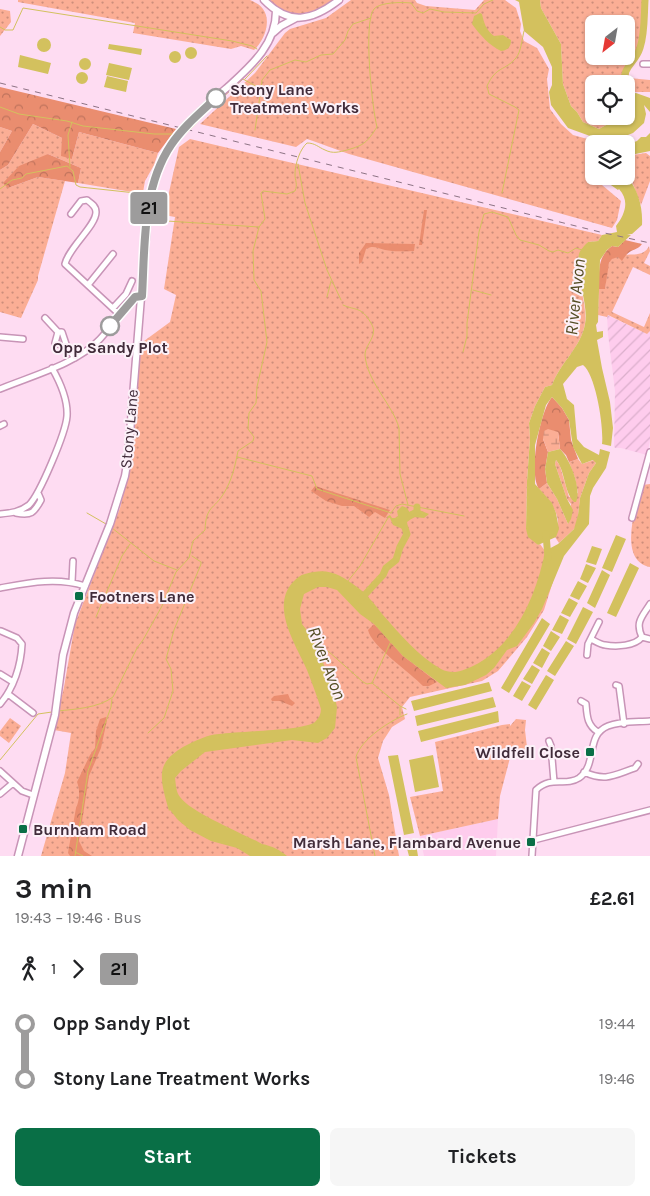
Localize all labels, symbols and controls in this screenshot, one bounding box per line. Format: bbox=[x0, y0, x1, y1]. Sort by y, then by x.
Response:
north arrow bbox=[585, 15, 635, 65]
map controls bbox=[585, 15, 635, 185]
button: locate bbox=[585, 75, 635, 125]
place label: Stony Lane Treatment Works bbox=[230, 80, 359, 117]
marker: Stony Lane Treatment Works bbox=[206, 88, 226, 108]
button: layers bbox=[585, 135, 635, 185]
line badge: 21 bbox=[126, 192, 172, 224]
text: 21 bbox=[140, 197, 158, 219]
water label: River Avon bbox=[560, 258, 590, 336]
marker: Opp Sandy Plot bbox=[100, 316, 120, 336]
place label: Opp Sandy Plot bbox=[52, 338, 168, 357]
street label: Stony Lane bbox=[116, 389, 142, 469]
place label: Footners Lane bbox=[89, 587, 195, 606]
marker: Footners Lane bbox=[73, 590, 85, 602]
water label: River Avon bbox=[303, 623, 351, 703]
place label: Wildfell Close bbox=[476, 743, 580, 762]
marker: Wildfell Close bbox=[584, 746, 596, 758]
place label: Burnham Road bbox=[33, 820, 147, 839]
marker: Burnham Road bbox=[17, 823, 29, 835]
place label: Marsh Lane, Flambard Avenue bbox=[293, 833, 521, 852]
marker: Marsh Lane, Flambard Avenue bbox=[525, 836, 537, 848]
text: 3 min bbox=[15, 872, 93, 905]
text: £2.61 bbox=[590, 888, 635, 910]
text: 19:43 – 19:46 · Bus bbox=[15, 908, 142, 927]
icon: walk bbox=[15, 955, 43, 983]
icon: forward bbox=[64, 955, 92, 983]
text: 21 bbox=[110, 958, 128, 980]
text: 1 bbox=[51, 959, 56, 978]
text: Opp Sandy Plot bbox=[53, 1013, 190, 1035]
text: 19:44 bbox=[599, 1014, 635, 1033]
text: Stony Lane Treatment Works bbox=[53, 1068, 310, 1090]
text: 19:46 bbox=[599, 1069, 635, 1088]
button: Start bbox=[15, 1128, 320, 1186]
button: Tickets bbox=[330, 1128, 635, 1186]

